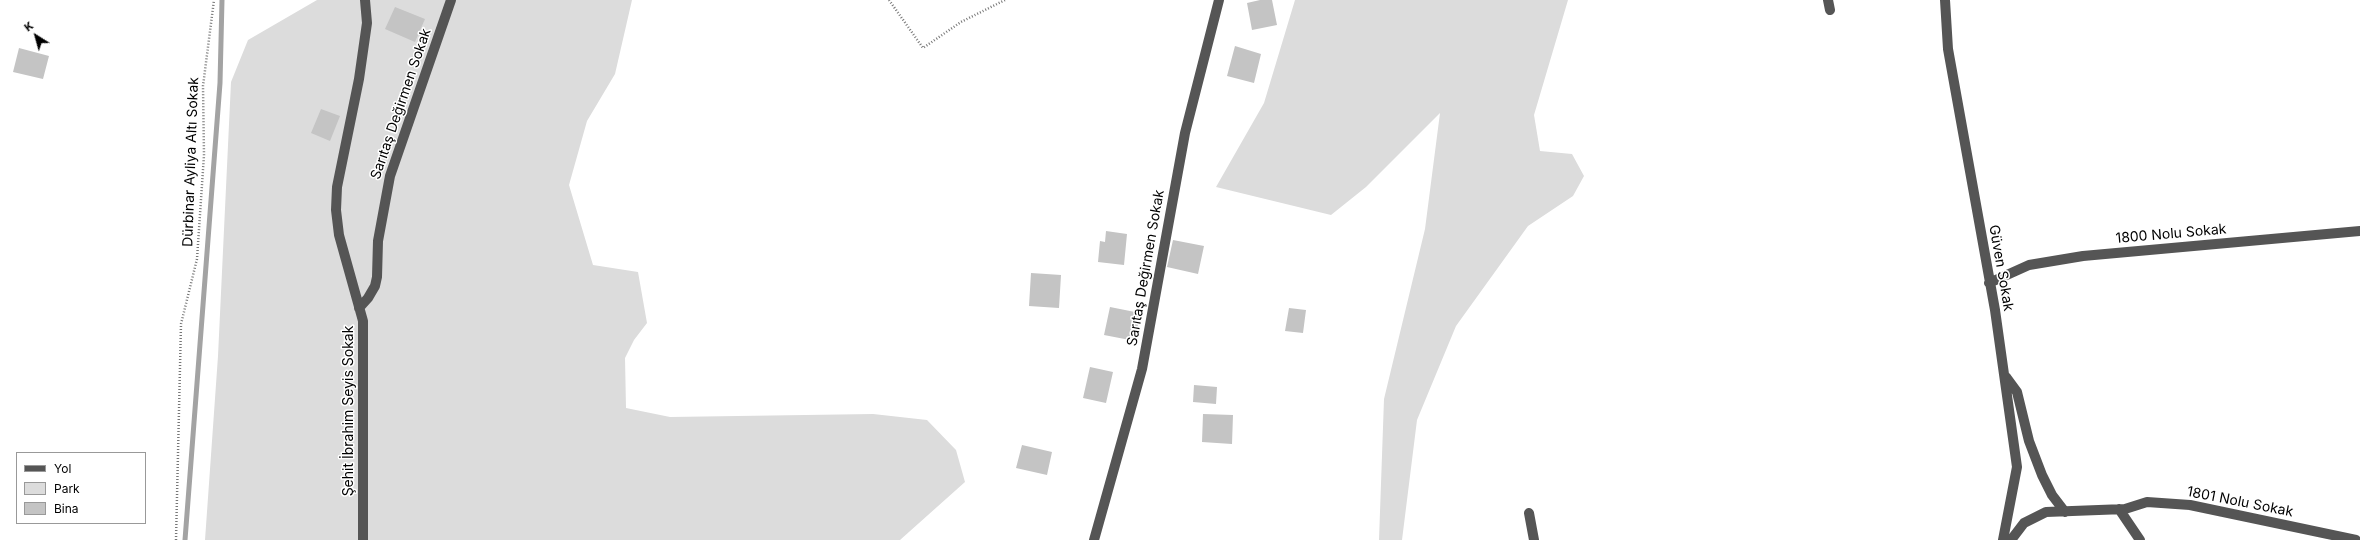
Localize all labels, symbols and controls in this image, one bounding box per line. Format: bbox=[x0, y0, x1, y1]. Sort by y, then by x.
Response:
north arrow bbox=[16, 16, 56, 56]
text: K bbox=[21, 18, 36, 34]
street label: Sarıtaş Değirmen Sokak bbox=[367, 26, 435, 182]
street label: Dürbinar Ayliya Altı Sokak bbox=[180, 77, 202, 247]
street label: Sarıtaş Değirmen Sokak bbox=[1124, 188, 1168, 348]
street label: 1800 Nolu Sokak bbox=[2115, 221, 2227, 247]
street label: Güven Sokak bbox=[1985, 224, 2017, 312]
street label: Şehit İbrahim Seyis Sokak bbox=[341, 326, 357, 496]
legend bbox=[16, 452, 146, 524]
text: Yol bbox=[54, 461, 71, 476]
text: Park bbox=[54, 481, 80, 496]
street label: 1801 Nolu Sokak bbox=[2185, 483, 2295, 521]
text: Bina bbox=[54, 501, 79, 516]

